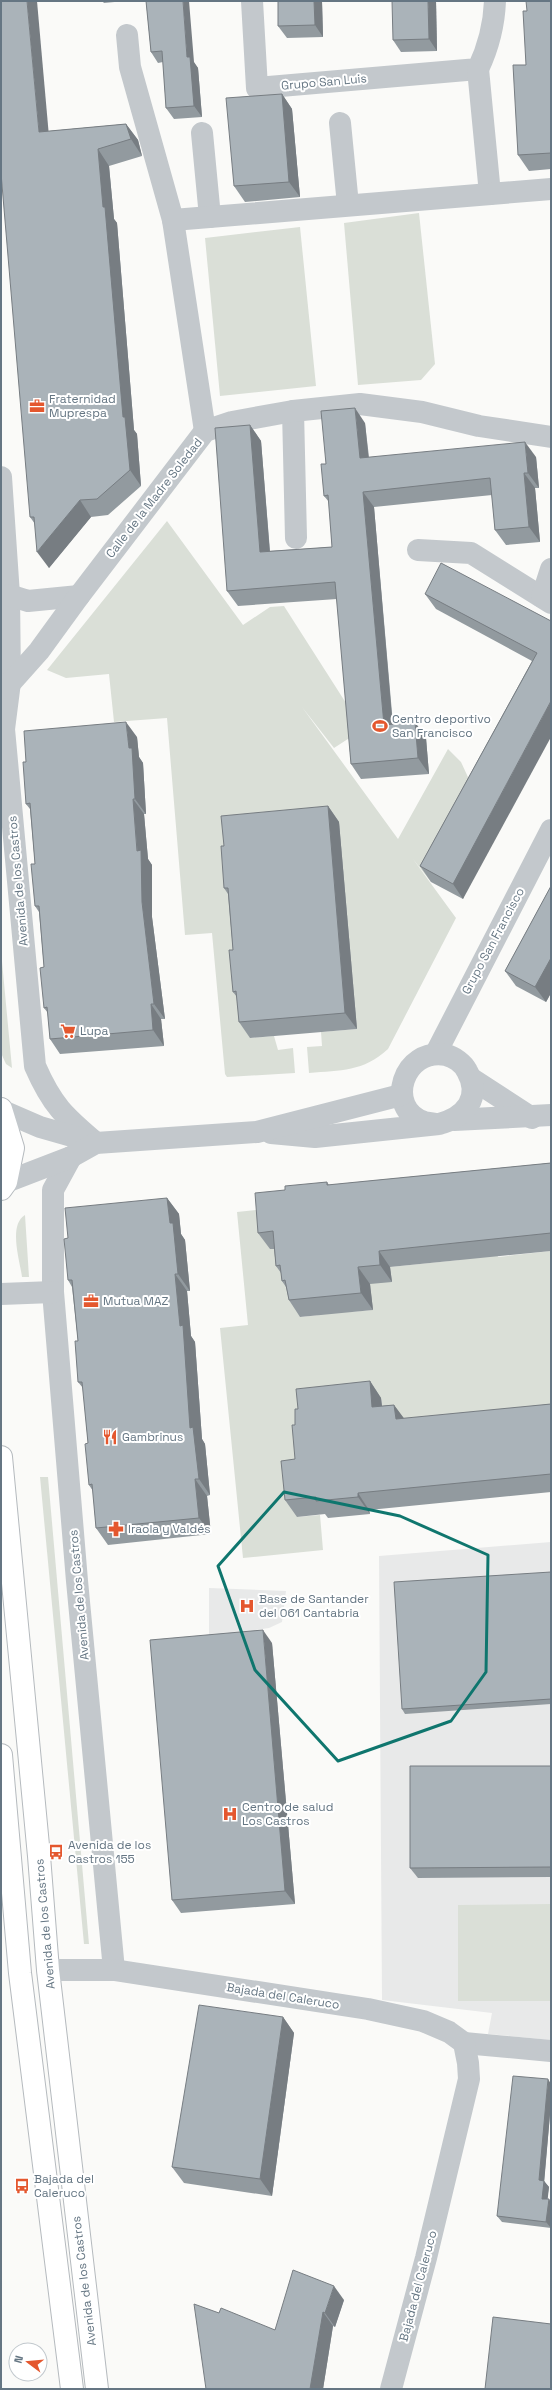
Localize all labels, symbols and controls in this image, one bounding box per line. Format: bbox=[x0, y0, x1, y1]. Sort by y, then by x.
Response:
street label: Grupo San Luis bbox=[281, 70, 367, 94]
place label: Fraternidad Muprespa bbox=[49, 391, 116, 421]
office icon: Fraternidad Muprespa bbox=[28, 397, 46, 415]
street label: Calle de la Madre Soledad bbox=[102, 435, 206, 561]
place label: Centro deportivo San Francisco bbox=[392, 711, 491, 741]
sports icon: Centro deportivo San Francisco bbox=[371, 717, 389, 735]
street label: Avenida de los Castros bbox=[4, 815, 32, 947]
street label: Grupo San Francisco bbox=[458, 885, 528, 997]
supermarket icon: Lupa bbox=[59, 1022, 77, 1040]
place label: Lupa bbox=[80, 1023, 109, 1039]
office icon: Mutua MAZ bbox=[82, 1292, 100, 1310]
place label: Mutua MAZ bbox=[103, 1293, 169, 1309]
restaurant icon: Gambrinus bbox=[101, 1428, 119, 1446]
place label: Gambrinus bbox=[122, 1429, 183, 1445]
pharmacy icon: Iraola y Valdés bbox=[107, 1520, 125, 1538]
place label: Iraola y Valdés bbox=[128, 1521, 211, 1537]
street label: Avenida de los Castros bbox=[65, 1529, 93, 1661]
place label: Base de Santander del 061 Cantabria bbox=[259, 1591, 369, 1621]
hospital icon: Base de Santander del 061 Cantabria bbox=[238, 1597, 256, 1615]
place label: Centro de salud Los Castros bbox=[242, 1799, 333, 1829]
hospital icon: Centro de salud Los Castros bbox=[221, 1805, 239, 1823]
place label: Avenida de los Castros 155 bbox=[68, 1837, 151, 1867]
bus stop icon: Avenida de los Castros 155 bbox=[47, 1843, 65, 1861]
street label: Avenida de los Castros bbox=[31, 1858, 59, 1990]
street label: Bajada del Caleruco bbox=[225, 1979, 341, 2013]
place label: Bajada del Caleruco bbox=[34, 2171, 94, 2201]
bus stop icon: Bajada del Caleruco bbox=[13, 2177, 31, 2195]
street label: Avenida de los Castros bbox=[68, 2215, 100, 2347]
street label: Bajada del Caleruco bbox=[395, 2229, 441, 2343]
north arrow bbox=[8, 2342, 48, 2382]
text: N bbox=[11, 2354, 26, 2365]

